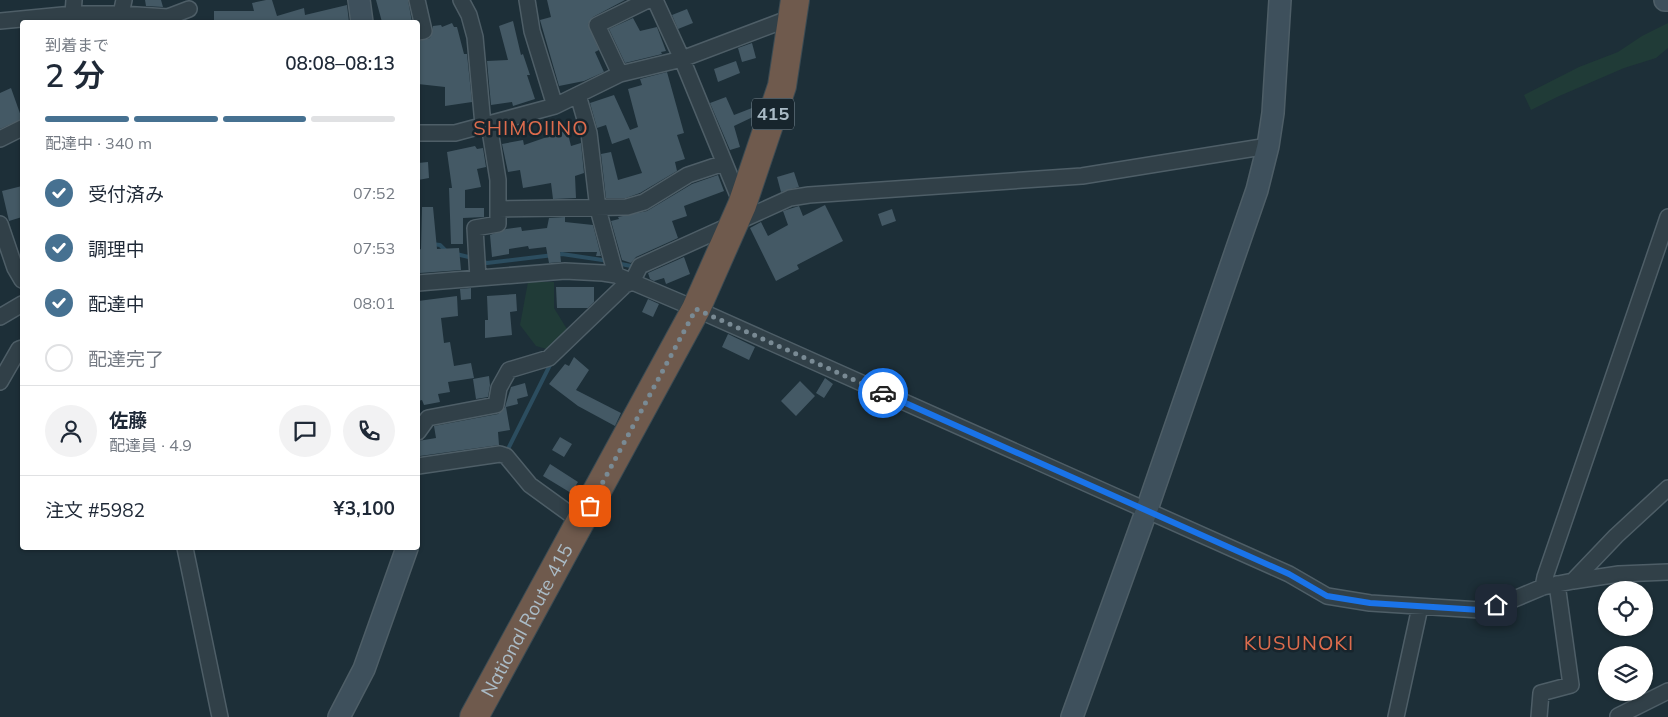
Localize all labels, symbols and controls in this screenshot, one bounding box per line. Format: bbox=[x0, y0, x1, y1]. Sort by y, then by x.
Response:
text: 到着まで bbox=[45, 35, 109, 55]
text: 08:08–08:13 bbox=[285, 51, 395, 75]
text: 2 分 bbox=[45, 55, 105, 95]
road number: 415 bbox=[752, 98, 794, 130]
district label: SHIMOIINO bbox=[473, 115, 589, 140]
text: 配達中 · 340 m bbox=[45, 133, 152, 153]
icon: check bbox=[45, 179, 73, 207]
text: 受付済み bbox=[88, 182, 164, 206]
text: 07:52 bbox=[353, 183, 395, 203]
icon: check bbox=[45, 234, 73, 262]
text: 調理中 bbox=[88, 237, 145, 261]
text: 07:53 bbox=[353, 238, 395, 258]
icon: check bbox=[45, 289, 73, 317]
text: 配達中 bbox=[88, 292, 145, 316]
text: 08:01 bbox=[353, 293, 395, 313]
text: 配達完了 bbox=[88, 347, 164, 371]
courier bbox=[858, 368, 908, 418]
icon: car bbox=[869, 379, 897, 407]
button: person bbox=[45, 405, 97, 457]
button: chat bbox=[279, 405, 331, 457]
button: phone bbox=[343, 405, 395, 457]
text: 佐藤 bbox=[109, 408, 147, 432]
text: 配達員 · 4.9 bbox=[109, 435, 192, 455]
pin bbox=[569, 485, 611, 527]
icon: bag bbox=[576, 492, 604, 520]
text: ¥3,100 bbox=[333, 496, 395, 520]
text: 注文 #5982 bbox=[45, 498, 145, 522]
street label: National Route 415 bbox=[475, 540, 578, 701]
map controls bbox=[1598, 581, 1653, 701]
button: locate bbox=[1598, 581, 1653, 636]
pin bbox=[1475, 584, 1517, 626]
icon: home bbox=[1482, 591, 1510, 619]
district label: KUSUNOKI bbox=[1244, 630, 1354, 655]
button: layers bbox=[1598, 646, 1653, 701]

